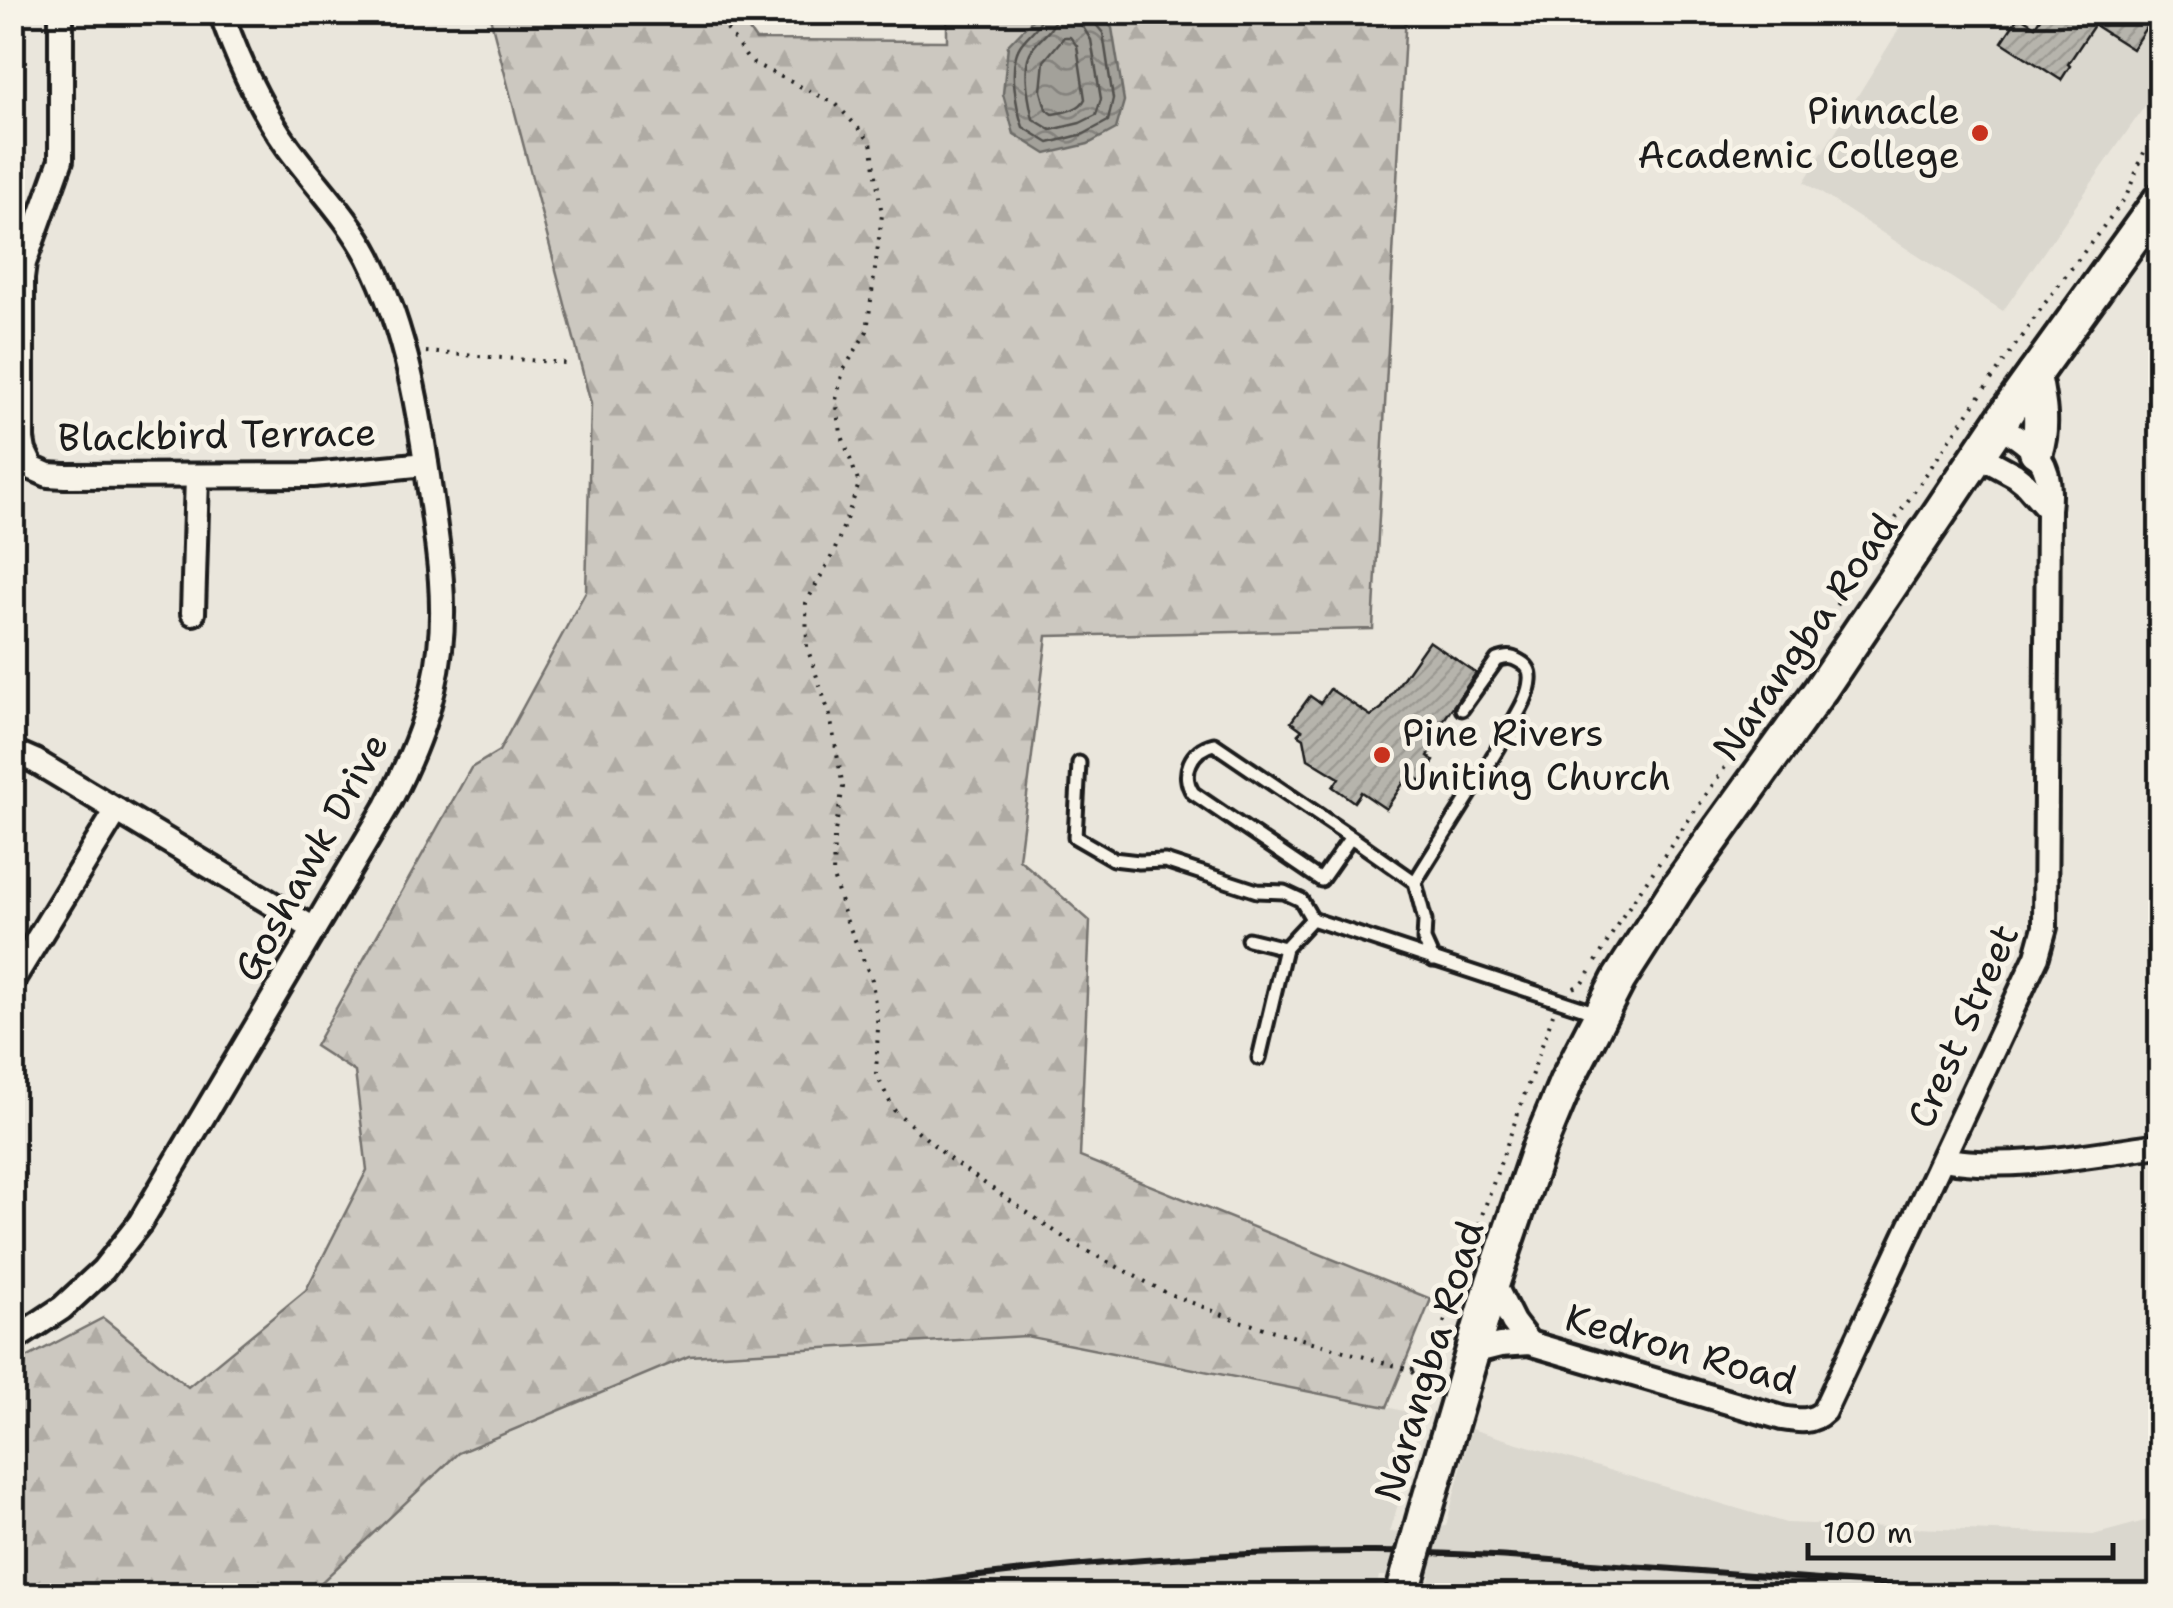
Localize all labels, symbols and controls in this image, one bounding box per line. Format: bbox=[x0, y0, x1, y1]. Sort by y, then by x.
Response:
place label: Pinnacle Academic College bbox=[1637, 85, 1960, 180]
marker: Pinnacle Academic College bbox=[1969, 122, 1991, 144]
street label: Blackbird Terrace bbox=[57, 406, 377, 463]
street label: Narangba Road bbox=[1700, 503, 1909, 771]
place label: Pine Rivers Uniting Church bbox=[1402, 707, 1671, 802]
street label: Goshawk Drive bbox=[221, 724, 400, 990]
marker: Pine Rivers Uniting Church bbox=[1371, 744, 1393, 766]
street label: Crest Street bbox=[1895, 916, 2030, 1136]
street label: Narangba Road bbox=[1362, 1214, 1495, 1507]
street label: Kedron Road bbox=[1559, 1291, 1803, 1406]
scale bar bbox=[1808, 1498, 2113, 1560]
text: 100 m bbox=[1823, 1512, 1913, 1553]

